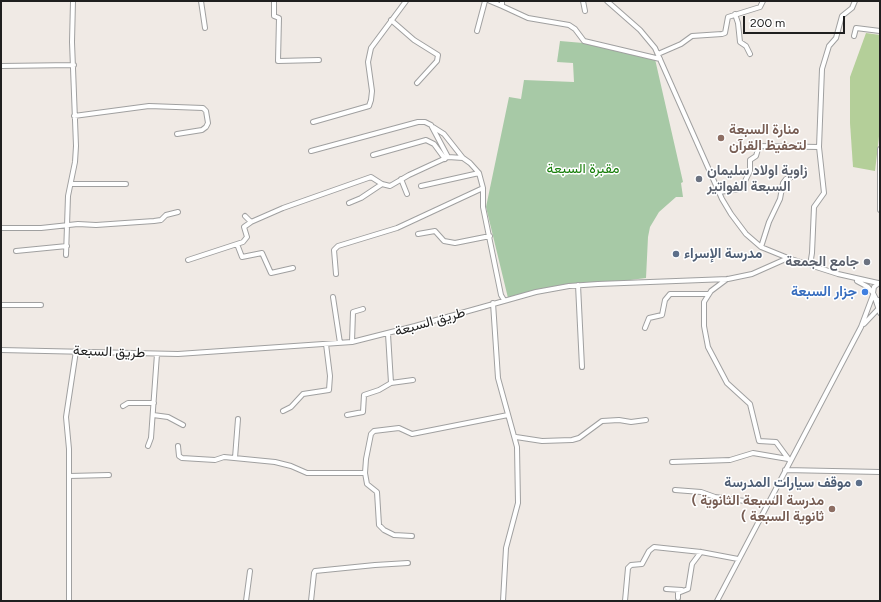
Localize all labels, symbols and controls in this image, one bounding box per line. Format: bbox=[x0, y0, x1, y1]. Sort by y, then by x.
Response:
scale bar bbox=[745, 8, 847, 34]
text: 200 m bbox=[750, 16, 785, 30]
place label: منارة السبعة لتحفيظ القرآن bbox=[729, 122, 807, 154]
marker: منارة السبعة لتحفيظ القرآن bbox=[716, 133, 726, 143]
park label: مقبرة السبعة bbox=[547, 161, 619, 177]
place label: زاوية اولاد سليمان السبعة الفواتير bbox=[707, 163, 808, 196]
marker: زاوية اولاد سليمان السبعة الفواتير bbox=[694, 174, 704, 184]
place label: مدرسة الإسراء bbox=[684, 246, 762, 262]
marker: مدرسة الإسراء bbox=[671, 249, 681, 259]
place label: جامع الجمعة bbox=[785, 254, 859, 270]
marker: جامع الجمعة bbox=[862, 257, 872, 267]
place label: جزار السبعة bbox=[791, 284, 857, 300]
marker: جزار السبعة bbox=[860, 287, 870, 297]
street label: طريق السبعة bbox=[393, 304, 467, 340]
street label: طريق السبعة bbox=[73, 342, 145, 362]
place label: موقف سيارات المدرسة bbox=[724, 475, 851, 491]
marker: موقف سيارات المدرسة bbox=[854, 478, 864, 488]
place label: ( مدرسة السبعة الثانوية ( ثانوية السبعة bbox=[691, 493, 824, 526]
marker: ( مدرسة السبعة الثانوية ( ثانوية السبعة bbox=[827, 504, 837, 514]

